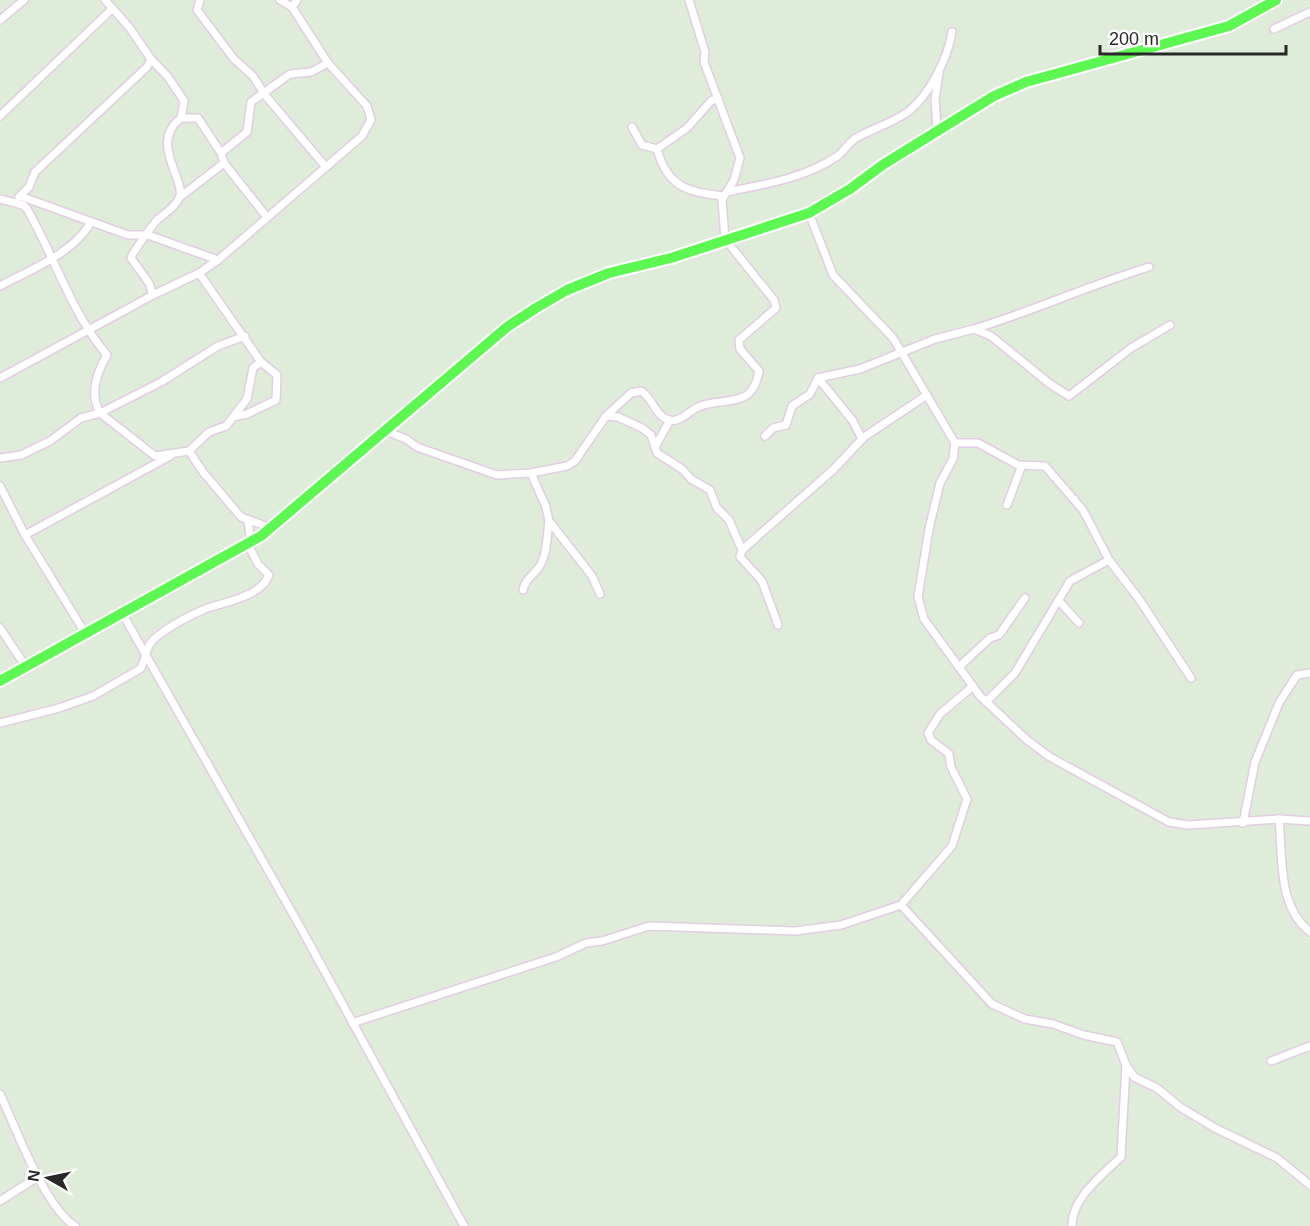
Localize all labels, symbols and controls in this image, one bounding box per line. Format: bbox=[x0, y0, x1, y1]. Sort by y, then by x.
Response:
scale bar bbox=[1100, 18, 1286, 56]
text: 200 m bbox=[1109, 29, 1159, 49]
north arrow bbox=[18, 1148, 78, 1208]
text: N bbox=[24, 1169, 43, 1183]

